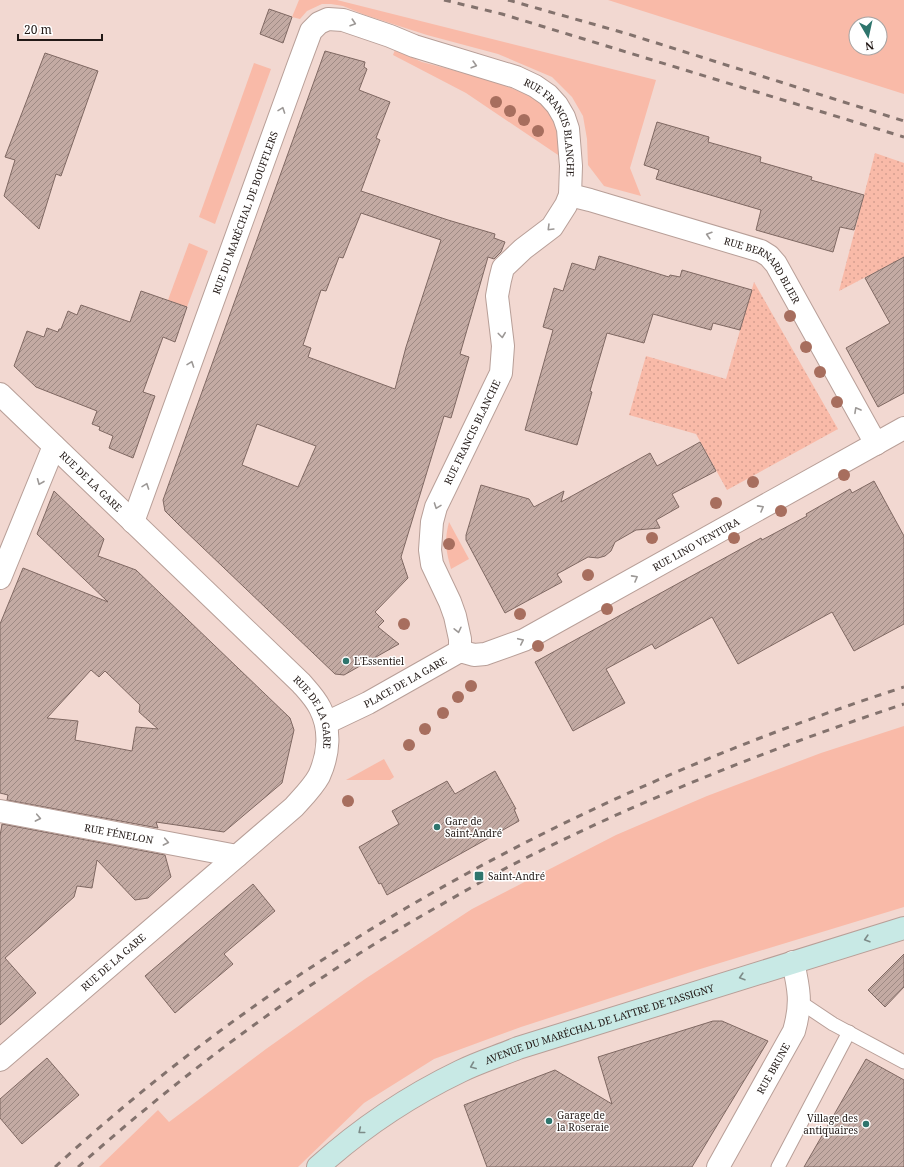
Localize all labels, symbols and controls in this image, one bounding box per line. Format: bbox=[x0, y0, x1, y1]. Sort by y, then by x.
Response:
scale bar bbox=[18, 16, 102, 42]
north arrow bbox=[848, 16, 888, 56]
one-way arrow bbox=[349, 19, 356, 27]
text: 20 m bbox=[24, 21, 52, 38]
text: N bbox=[864, 38, 875, 55]
one-way arrow bbox=[471, 60, 477, 68]
street label: RUE FRANCIS BLANCHE bbox=[522, 75, 578, 177]
one-way arrow bbox=[277, 106, 286, 113]
street label: RUE DU MARÉCHAL DE BOUFFLERS bbox=[209, 129, 281, 296]
one-way arrow bbox=[547, 223, 555, 231]
one-way arrow bbox=[705, 231, 712, 240]
street label: RUE BERNARD BLIER bbox=[722, 233, 804, 306]
one-way arrow bbox=[497, 332, 506, 338]
one-way arrow bbox=[186, 360, 194, 367]
street label: RUE FRANCIS BLANCHE bbox=[440, 377, 504, 487]
one-way arrow bbox=[854, 407, 861, 414]
street label: RUE DE LA GARE bbox=[57, 448, 125, 515]
one-way arrow bbox=[36, 479, 44, 486]
one-way arrow bbox=[141, 482, 150, 489]
one-way arrow bbox=[433, 503, 441, 510]
one-way arrow bbox=[757, 505, 764, 513]
street label: RUE LINO VENTURA bbox=[650, 514, 743, 574]
one-way arrow bbox=[631, 575, 638, 582]
one-way arrow bbox=[454, 627, 462, 633]
one-way arrow bbox=[517, 638, 525, 646]
street label: PLACE DE LA GARE bbox=[361, 653, 449, 711]
place label: L'Essentiel bbox=[354, 654, 404, 668]
marker: L'Essentiel bbox=[341, 656, 351, 666]
street label: RUE DE LA GARE bbox=[290, 672, 334, 749]
one-way arrow bbox=[35, 814, 41, 822]
place label: Gare de Saint-André bbox=[445, 814, 502, 840]
street label: RUE FÉNELON bbox=[83, 820, 155, 847]
marker: Gare de Saint-André bbox=[432, 822, 442, 832]
one-way arrow bbox=[163, 837, 169, 846]
place label: Saint-André bbox=[488, 869, 545, 883]
marker: Saint-André bbox=[473, 870, 485, 882]
street label: RUE DE LA GARE bbox=[78, 930, 148, 994]
one-way arrow bbox=[863, 934, 870, 943]
one-way arrow bbox=[739, 972, 746, 981]
street label: AVENUE DU MARÉCHAL DE LATTRE DE TASSIGNY bbox=[483, 980, 716, 1067]
street label: RUE BRUNE bbox=[753, 1040, 793, 1096]
one-way arrow bbox=[469, 1062, 476, 1070]
place label: Garage de la Roseraie bbox=[557, 1108, 609, 1134]
place label: Village des antiquaires bbox=[803, 1111, 858, 1137]
marker: Garage de la Roseraie bbox=[544, 1116, 554, 1126]
marker: Village des antiquaires bbox=[861, 1119, 871, 1129]
one-way arrow bbox=[358, 1127, 365, 1134]

